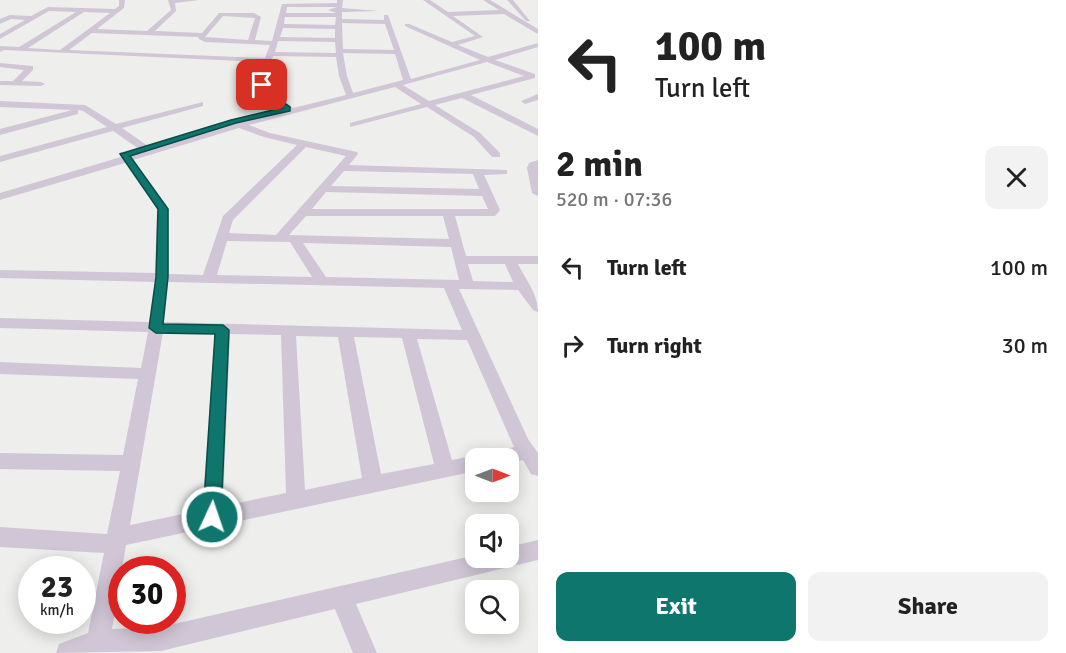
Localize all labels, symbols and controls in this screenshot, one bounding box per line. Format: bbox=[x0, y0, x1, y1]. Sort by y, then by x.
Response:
text: 100 m bbox=[655, 21, 766, 72]
icon: left bbox=[556, 24, 634, 102]
pin bbox=[236, 59, 287, 110]
icon: arrive bbox=[245, 68, 278, 101]
text: Turn left bbox=[655, 72, 750, 105]
text: 2 min bbox=[556, 142, 643, 187]
button: close bbox=[985, 146, 1048, 209]
text: 520 m · 07:36 bbox=[556, 187, 672, 212]
icon: left bbox=[556, 251, 589, 284]
text: Turn left bbox=[607, 254, 687, 281]
text: 100 m bbox=[990, 254, 1048, 281]
icon: right bbox=[556, 329, 589, 362]
text: Turn right bbox=[607, 332, 702, 359]
text: 30 m bbox=[1002, 332, 1048, 359]
north arrow bbox=[465, 448, 519, 502]
map controls bbox=[465, 448, 519, 634]
position arrow bbox=[180, 485, 244, 549]
button: sound bbox=[465, 514, 519, 568]
speed limit sign: 30 bbox=[108, 556, 186, 634]
text: 23 bbox=[41, 569, 73, 606]
button: Exit bbox=[556, 572, 796, 641]
button: Share bbox=[808, 572, 1048, 641]
button: search bbox=[465, 580, 519, 634]
text: km/h bbox=[40, 601, 74, 619]

